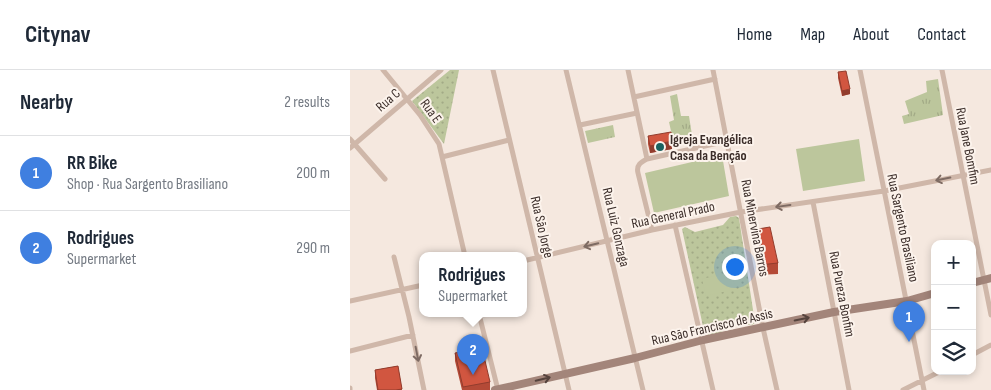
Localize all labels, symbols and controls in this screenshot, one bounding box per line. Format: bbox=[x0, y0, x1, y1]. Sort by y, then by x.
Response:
text: Citynav bbox=[25, 20, 91, 49]
text: Home bbox=[737, 24, 772, 45]
text: Map bbox=[800, 24, 825, 45]
text: About bbox=[853, 24, 889, 45]
text: Contact bbox=[917, 24, 966, 45]
street label: Rua C bbox=[372, 85, 404, 115]
text: Nearby bbox=[20, 90, 73, 115]
text: 2 results bbox=[284, 93, 330, 112]
street label: Rua E bbox=[417, 96, 446, 127]
street label: Rua Jane Bomfim bbox=[952, 106, 984, 186]
place label: Igreja Evangélica Casa da Benção bbox=[670, 131, 753, 164]
marker: Igreja Evangélica Casa da Benção bbox=[654, 141, 666, 153]
text: RR Bike bbox=[67, 152, 117, 175]
text: 1 bbox=[33, 164, 39, 183]
text: 200 m bbox=[296, 164, 330, 183]
street label: Rua Sargento Brasiliano bbox=[883, 172, 923, 284]
text: Shop · Rua Sargento Brasiliano bbox=[67, 175, 228, 194]
one-way arrow bbox=[936, 175, 952, 184]
street label: Rua Minervina Barros bbox=[737, 178, 773, 278]
street label: Rua Luiz Gonzaga bbox=[599, 186, 633, 268]
street label: Rua São Jorge bbox=[527, 194, 557, 260]
street label: Rua General Prado bbox=[630, 198, 717, 232]
one-way arrow bbox=[775, 201, 791, 211]
text: Rodrigues bbox=[67, 227, 134, 250]
text: 2 bbox=[32, 239, 40, 258]
text: 290 m bbox=[296, 239, 330, 258]
map controls bbox=[931, 240, 976, 375]
button: + bbox=[931, 240, 976, 285]
one-way arrow bbox=[583, 241, 599, 250]
text: Supermarket bbox=[67, 250, 136, 269]
street label: Rua Pureza Bonfim bbox=[825, 250, 859, 338]
popup bbox=[419, 252, 527, 317]
your location bbox=[722, 254, 748, 280]
text: Rodrigues bbox=[438, 264, 505, 287]
button: − bbox=[931, 285, 976, 330]
text: Supermarket bbox=[438, 287, 508, 306]
pin: 1 bbox=[893, 301, 925, 342]
street label: Rua São Francisco de Assis bbox=[650, 305, 774, 349]
one-way arrow bbox=[794, 314, 810, 323]
button: layers bbox=[931, 330, 976, 375]
pin: 2 bbox=[457, 334, 489, 375]
one-way arrow bbox=[412, 346, 422, 362]
one-way arrow bbox=[535, 374, 551, 383]

